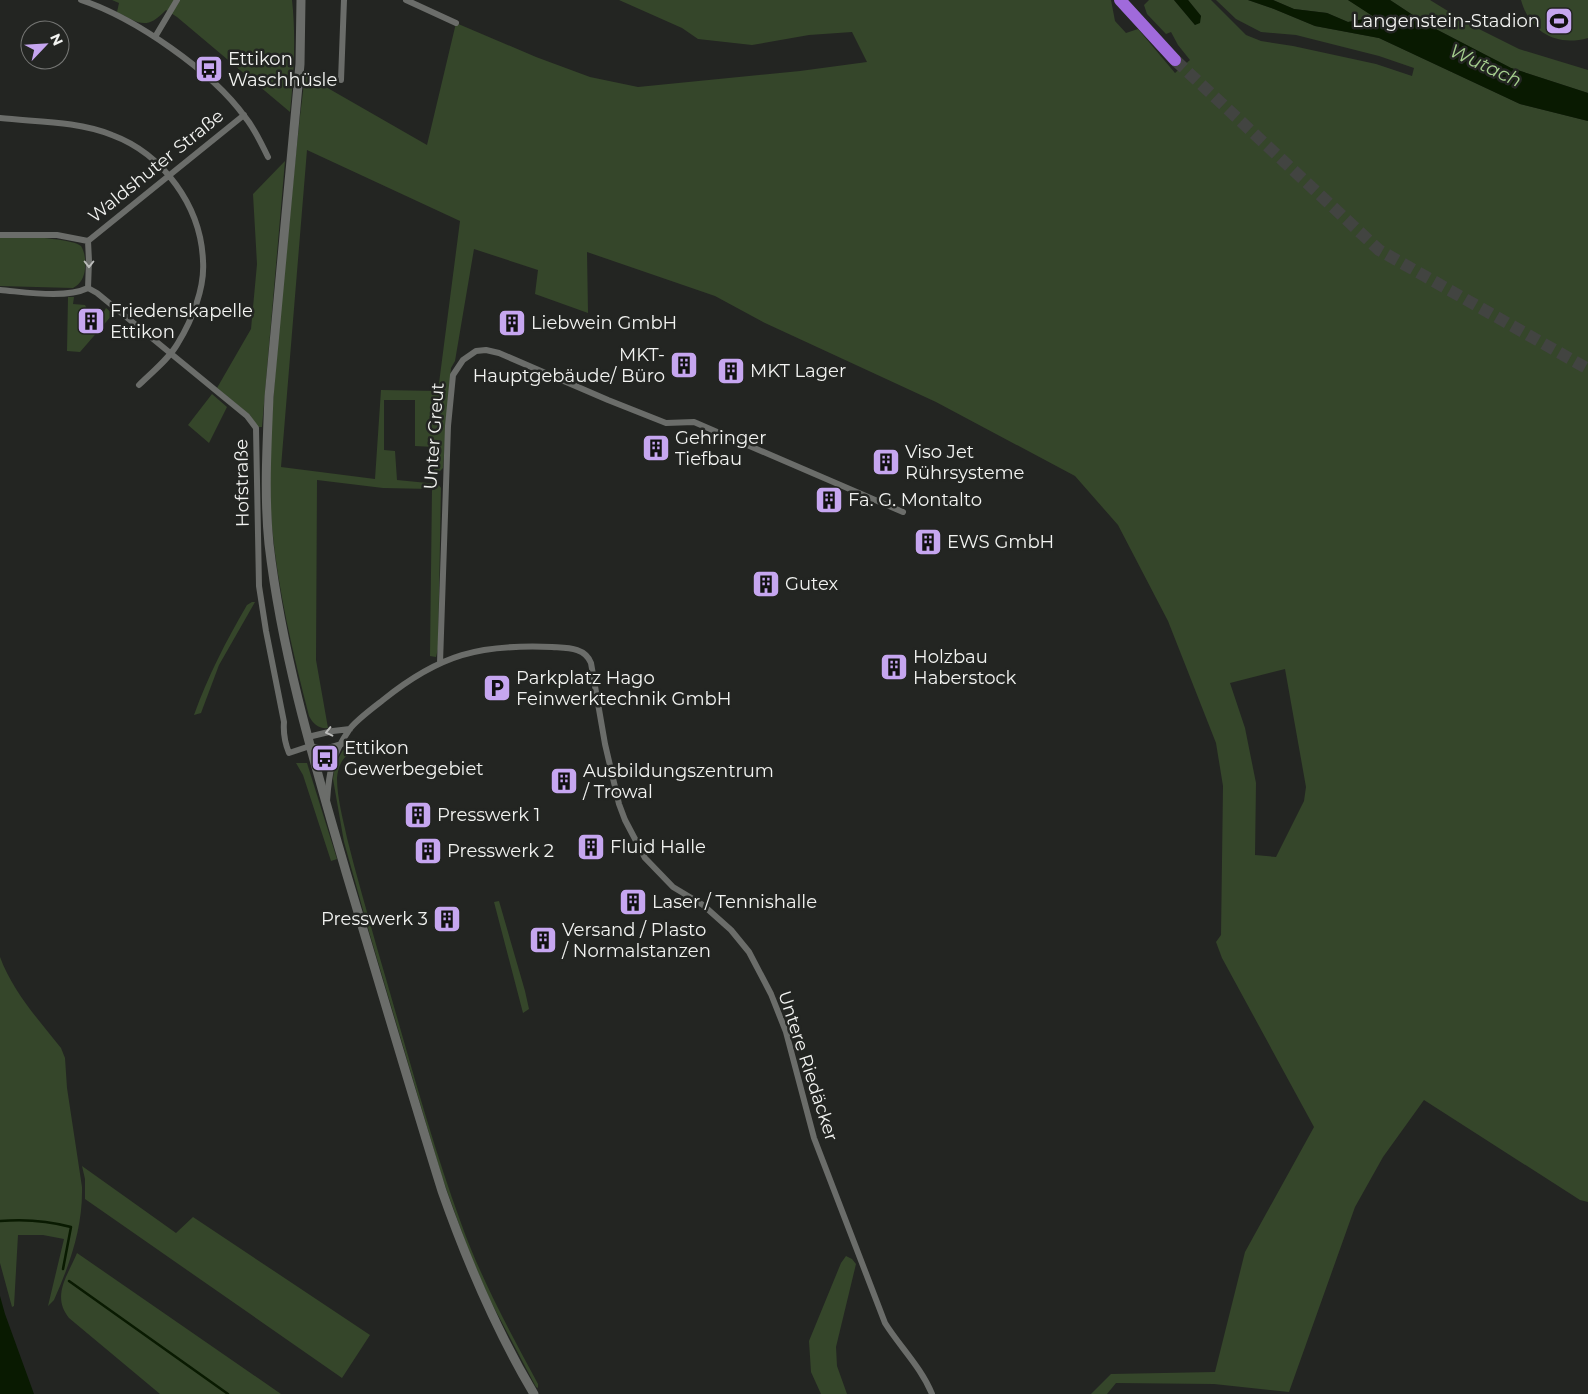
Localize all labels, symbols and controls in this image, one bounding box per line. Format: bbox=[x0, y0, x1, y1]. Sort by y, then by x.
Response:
sports icon: Langenstein-Stadion bbox=[1544, 6, 1574, 36]
place label: Langenstein-Stadion bbox=[1352, 10, 1540, 32]
north arrow bbox=[20, 20, 70, 70]
text: N bbox=[46, 31, 67, 48]
water label: Wutach bbox=[1446, 39, 1525, 92]
place label: Ettikon Waschhüsle bbox=[228, 48, 337, 91]
bus stop icon: Ettikon Waschhüsle bbox=[194, 54, 224, 84]
street label: Waldshuter Straße bbox=[84, 105, 228, 227]
one-way arrow bbox=[84, 260, 94, 268]
place label: Friedenskapelle Ettikon bbox=[110, 300, 253, 343]
building icon: Friedenskapelle Ettikon bbox=[76, 306, 106, 336]
building icon: Liebwein GmbH bbox=[497, 308, 527, 338]
place label: Liebwein GmbH bbox=[531, 312, 677, 334]
place label: MKT- Hauptgebäude/ Büro bbox=[473, 344, 665, 387]
building icon: MKT- Hauptgebäude/ Büro bbox=[669, 350, 699, 380]
building icon: MKT Lager bbox=[716, 356, 746, 386]
place label: MKT Lager bbox=[750, 360, 846, 382]
street label: Unter Greut bbox=[419, 382, 449, 490]
place label: Gehringer Tiefbau bbox=[675, 427, 766, 470]
building icon: Gehringer Tiefbau bbox=[641, 433, 671, 463]
street label: Hofstraße bbox=[230, 439, 254, 527]
place label: Viso Jet Rührsysteme bbox=[905, 441, 1025, 484]
building icon: Viso Jet Rührsysteme bbox=[871, 447, 901, 477]
building icon: Fa. G. Montalto bbox=[814, 485, 844, 515]
place label: Fa. G. Montalto bbox=[848, 489, 982, 511]
building icon: EWS GmbH bbox=[913, 527, 943, 557]
place label: EWS GmbH bbox=[947, 531, 1054, 553]
building icon: Gutex bbox=[751, 569, 781, 599]
place label: Gutex bbox=[785, 573, 839, 595]
place label: Holzbau Haberstock bbox=[913, 646, 1017, 689]
building icon: Holzbau Haberstock bbox=[879, 652, 909, 682]
place label: Parkplatz Hago Feinwerktechnik GmbH bbox=[516, 667, 731, 710]
parking icon: Parkplatz Hago Feinwerktechnik GmbH bbox=[482, 673, 512, 703]
one-way arrow bbox=[324, 726, 333, 737]
place label: Ettikon Gewerbegebiet bbox=[344, 737, 484, 780]
bus stop icon: Ettikon Gewerbegebiet bbox=[310, 743, 340, 773]
place label: Ausbildungszentrum / Trowal bbox=[582, 760, 774, 803]
building icon: Ausbildungszentrum / Trowal bbox=[549, 766, 579, 796]
building icon: Presswerk 1 bbox=[403, 800, 433, 830]
place label: Presswerk 1 bbox=[437, 804, 540, 826]
building icon: Fluid Halle bbox=[576, 832, 606, 862]
building icon: Presswerk 2 bbox=[413, 836, 443, 866]
place label: Fluid Halle bbox=[610, 836, 706, 858]
place label: Presswerk 2 bbox=[447, 840, 554, 862]
building icon: Laser / Tennishalle bbox=[618, 887, 648, 917]
place label: Laser / Tennishalle bbox=[652, 891, 817, 913]
building icon: Presswerk 3 bbox=[432, 904, 462, 934]
place label: Presswerk 3 bbox=[321, 908, 428, 930]
place label: Versand / Plasto / Normalstanzen bbox=[561, 919, 711, 962]
building icon: Versand / Plasto / Normalstanzen bbox=[528, 925, 558, 955]
street label: Untere Riedäcker bbox=[773, 988, 843, 1144]

